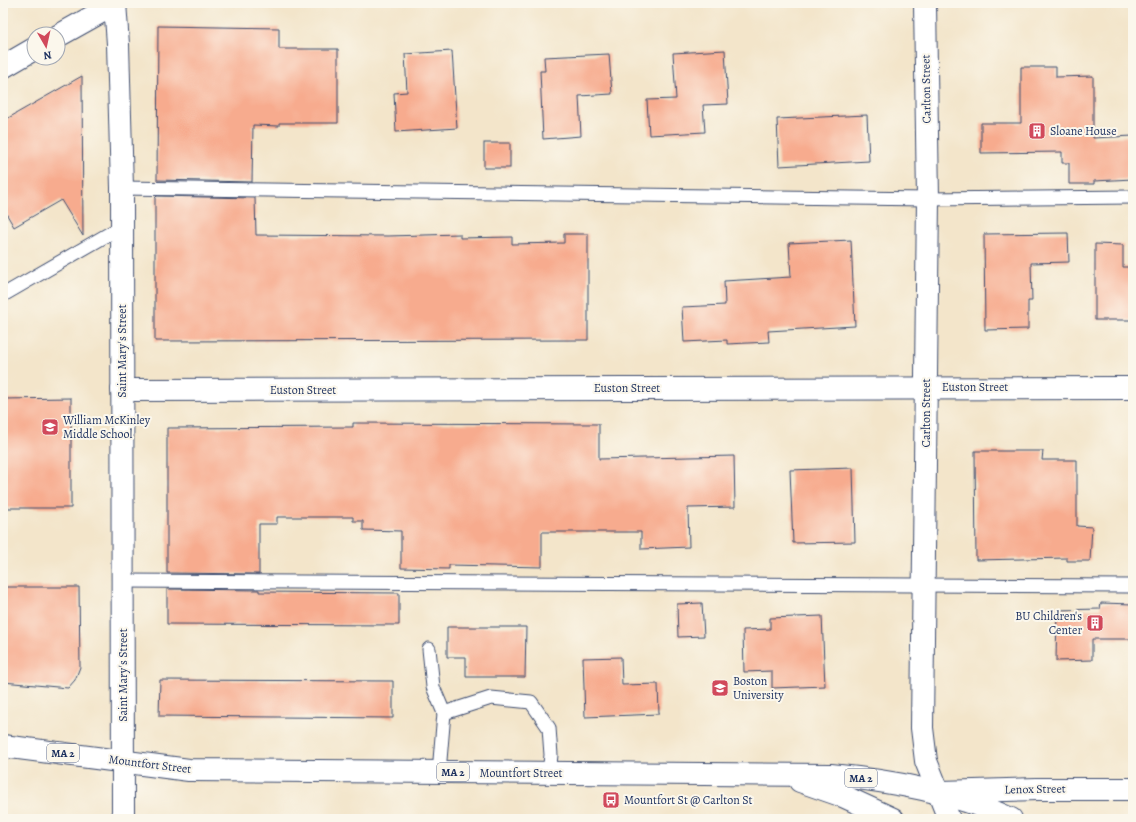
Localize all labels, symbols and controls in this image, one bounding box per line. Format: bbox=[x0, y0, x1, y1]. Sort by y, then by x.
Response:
north arrow bbox=[26, 26, 66, 66]
text: N bbox=[42, 47, 53, 63]
street label: Carlton Street bbox=[917, 54, 935, 124]
building icon: Sloane House bbox=[1027, 121, 1047, 141]
place label: Sloane House bbox=[1050, 123, 1117, 139]
street label: Saint Mary's Street bbox=[114, 304, 130, 398]
street label: Carlton Street bbox=[918, 378, 934, 448]
street label: Euston Street bbox=[942, 379, 1008, 395]
street label: Euston Street bbox=[594, 380, 660, 396]
street label: Euston Street bbox=[270, 382, 336, 398]
place label: William McKinley Middle School bbox=[62, 412, 151, 442]
school or university icon: William McKinley Middle School bbox=[40, 417, 60, 437]
place label: BU Children's Center bbox=[1015, 608, 1082, 638]
building icon: BU Children's Center bbox=[1085, 613, 1105, 633]
street label: Saint Mary's Street bbox=[115, 628, 131, 722]
place label: Boston University bbox=[733, 673, 784, 703]
school or university icon: Boston University bbox=[710, 678, 730, 698]
road number: MA 2 bbox=[47, 744, 79, 762]
street label: Mountfort Street bbox=[108, 751, 192, 777]
road number: MA 2 bbox=[437, 763, 469, 781]
street label: Mountfort Street bbox=[479, 765, 563, 781]
road number: MA 2 bbox=[845, 769, 877, 787]
street label: Lenox Street bbox=[1004, 780, 1066, 798]
bus stop icon: Mountfort St @ Carlton St bbox=[601, 790, 621, 810]
place label: Mountfort St @ Carlton St bbox=[624, 792, 753, 808]

